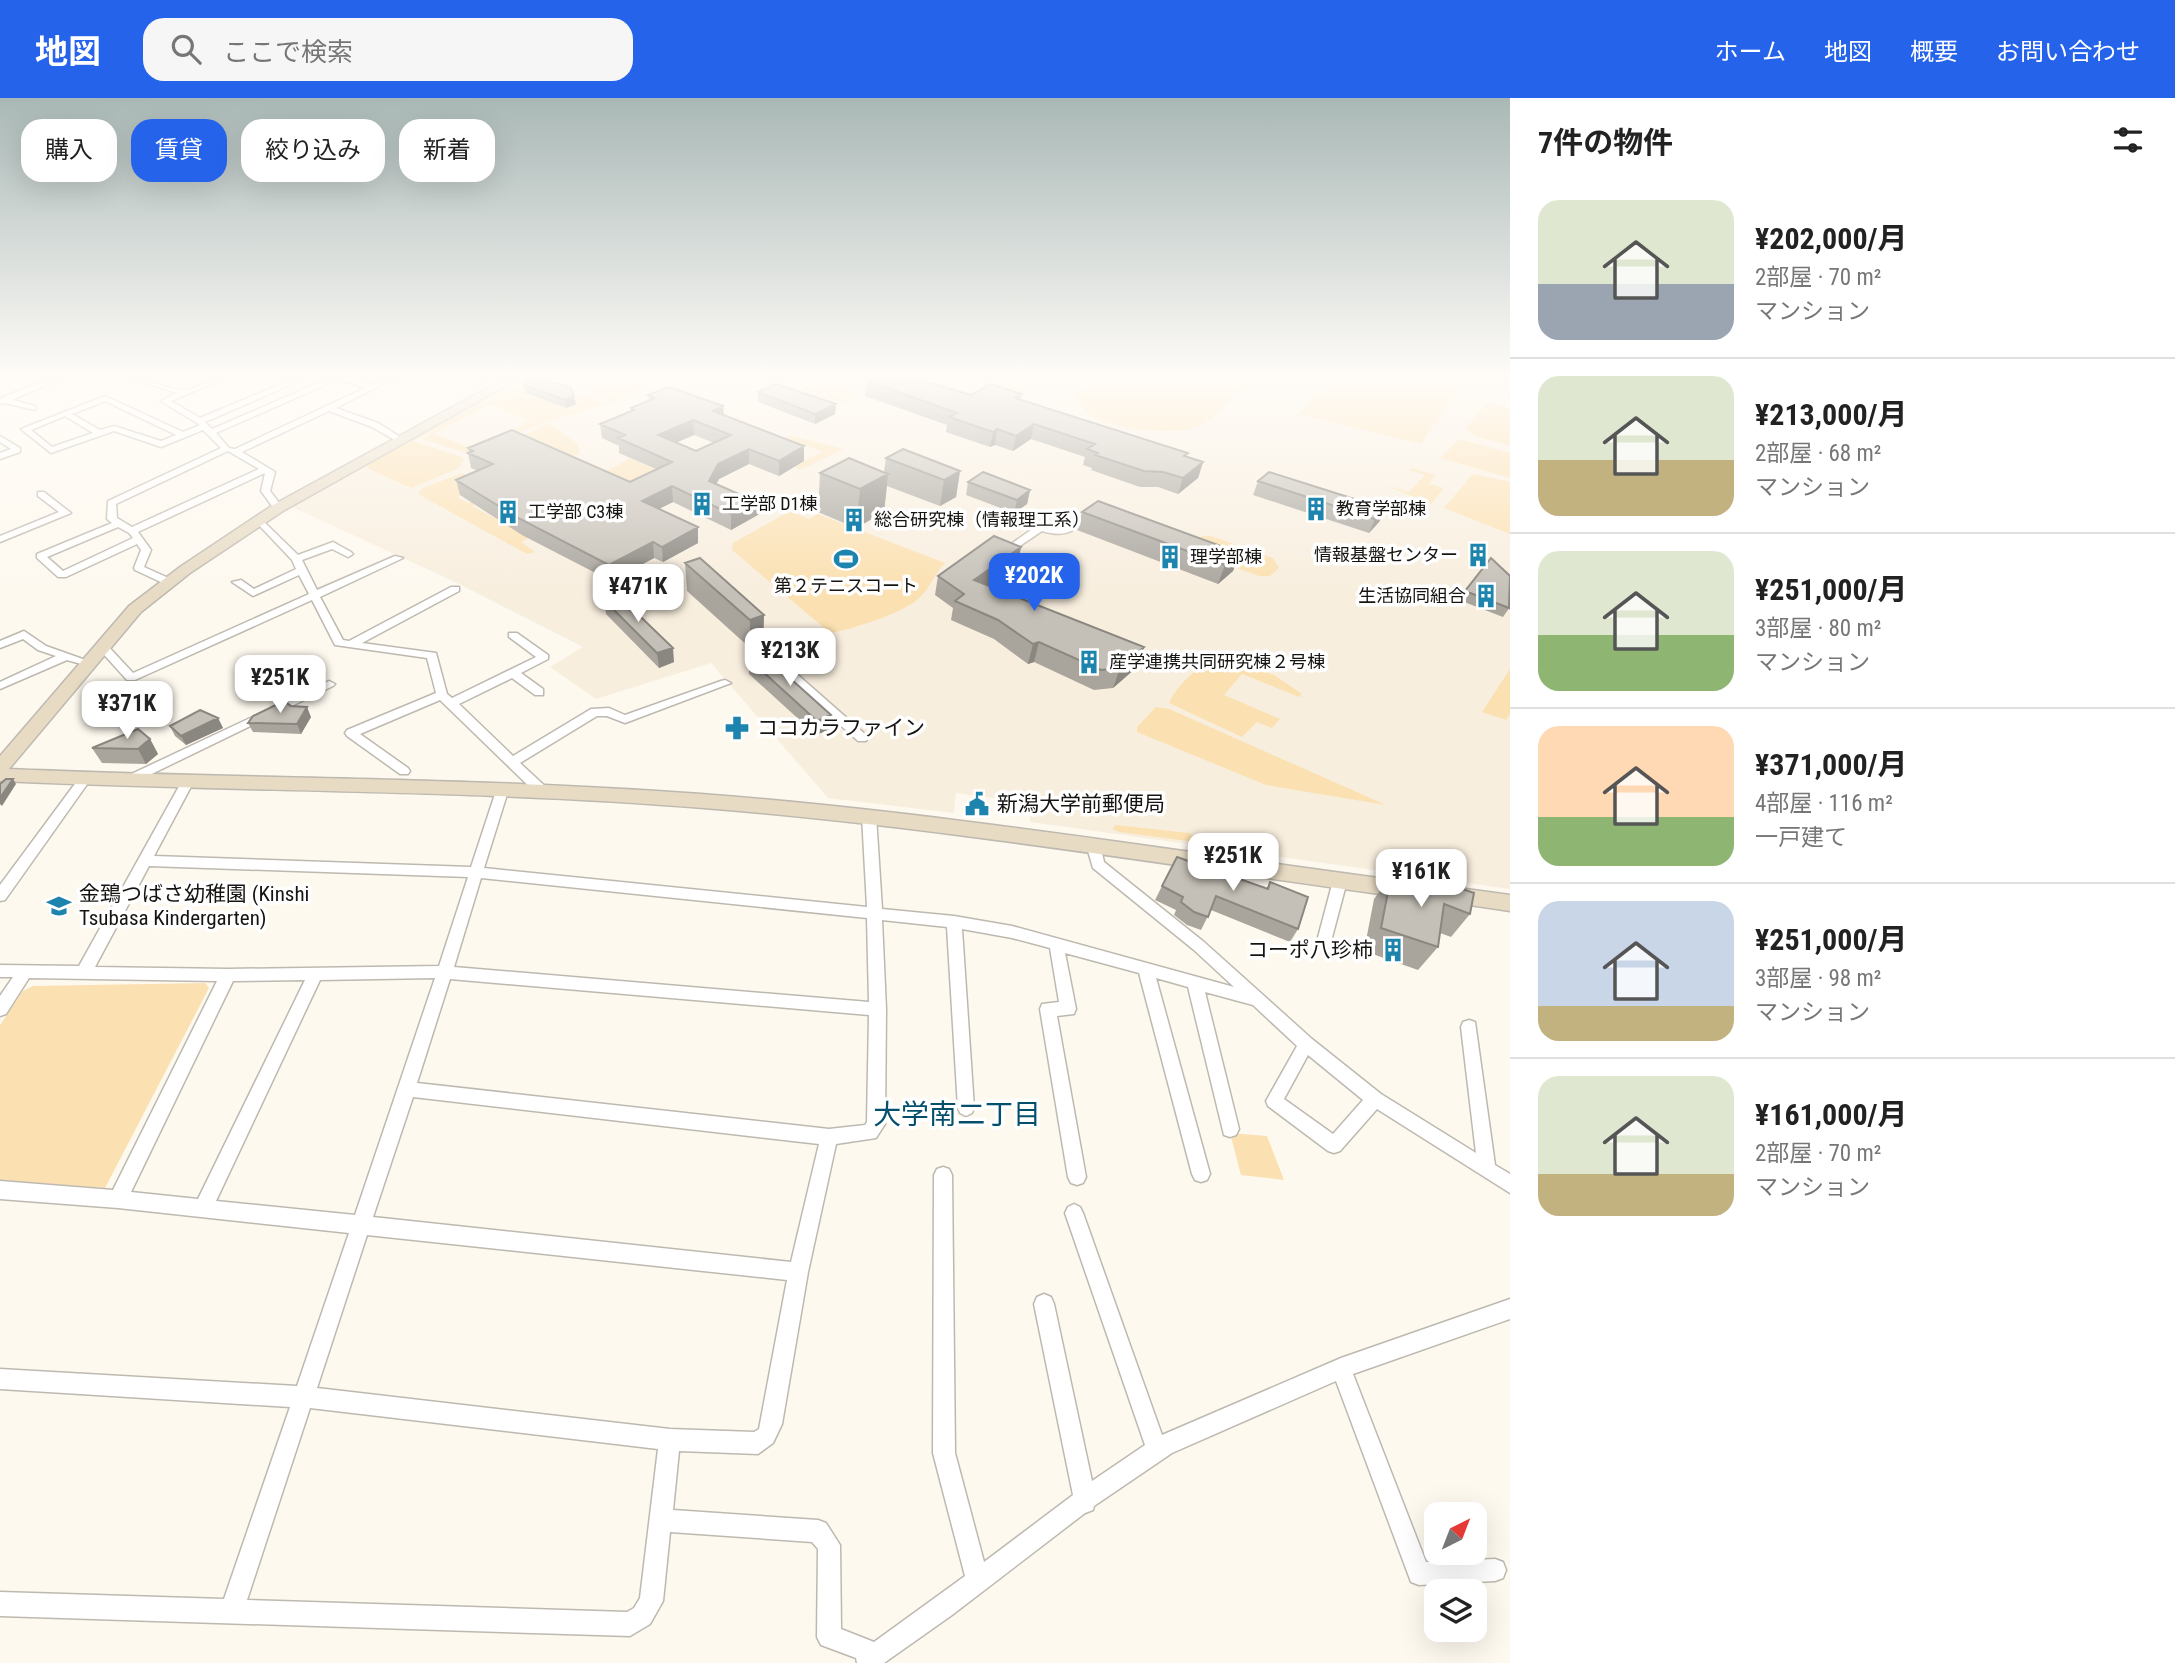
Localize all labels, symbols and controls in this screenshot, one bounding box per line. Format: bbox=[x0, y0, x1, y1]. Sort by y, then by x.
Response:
search box bbox=[143, 18, 633, 81]
icon: search bbox=[167, 30, 205, 68]
text: 地図 bbox=[35, 32, 101, 71]
text: ここで検索 bbox=[223, 37, 353, 67]
text: ホーム bbox=[1715, 38, 1786, 66]
text: 地図 bbox=[1824, 38, 1872, 66]
text: 概要 bbox=[1910, 38, 1958, 66]
text: お問い合わせ bbox=[1996, 38, 2140, 66]
chip: 購入 bbox=[21, 119, 117, 182]
chip: 賃貸 bbox=[131, 119, 227, 182]
chip: 絞り込み bbox=[241, 119, 385, 182]
chip: 新着 bbox=[399, 119, 495, 182]
icon: filters bbox=[2109, 121, 2147, 159]
text: 7件の物件 bbox=[1538, 125, 1673, 160]
text: ¥202,000/月 bbox=[1755, 221, 1908, 256]
icon: home bbox=[1594, 228, 1678, 312]
text: 2部屋 · 70 m² bbox=[1755, 264, 1881, 291]
text: マンション bbox=[1755, 298, 1870, 325]
text: ¥213,000/月 bbox=[1755, 397, 1908, 432]
icon: home bbox=[1594, 404, 1678, 488]
text: 2部屋 · 68 m² bbox=[1755, 440, 1881, 467]
text: マンション bbox=[1755, 474, 1870, 501]
building icon: 工学部 D1棟 bbox=[688, 490, 716, 518]
place label: 工学部 D1棟 bbox=[722, 493, 817, 514]
building icon: 教育学部棟 bbox=[1302, 495, 1330, 523]
building icon: 工学部 C3棟 bbox=[494, 498, 522, 526]
place label: 教育学部棟 bbox=[1336, 498, 1426, 519]
place label: 工学部 C3棟 bbox=[528, 501, 623, 522]
building icon: 総合研究棟（情報理工系） bbox=[840, 506, 868, 534]
place label: 総合研究棟（情報理工系） bbox=[874, 509, 1090, 530]
building icon: 情報基盤センター bbox=[1464, 541, 1492, 569]
building icon: 理学部棟 bbox=[1156, 543, 1184, 571]
place label: 情報基盤センター bbox=[1314, 544, 1458, 565]
sports icon: 第２テニスコート bbox=[832, 545, 860, 573]
place label: 理学部棟 bbox=[1190, 546, 1262, 567]
pin: ¥202K bbox=[985, 554, 1083, 613]
text: ¥202K bbox=[1005, 562, 1063, 589]
pin: ¥471K bbox=[589, 564, 687, 624]
text: ¥251,000/月 bbox=[1755, 572, 1908, 607]
text: ¥471K bbox=[609, 573, 667, 600]
place label: 第２テニスコート bbox=[774, 575, 918, 596]
icon: home bbox=[1594, 579, 1678, 663]
building icon: 生活協同組合 bbox=[1472, 582, 1500, 610]
place label: 生活協同組合 bbox=[1358, 585, 1466, 606]
text: 3部屋 · 80 m² bbox=[1755, 615, 1881, 642]
pin: ¥213K bbox=[741, 628, 839, 688]
text: ¥213K bbox=[761, 637, 819, 664]
building icon: 産学連携共同研究棟２号棟 bbox=[1075, 648, 1103, 676]
text: マンション bbox=[1755, 649, 1870, 676]
place label: 産学連携共同研究棟２号棟 bbox=[1109, 651, 1325, 672]
pin: ¥251K bbox=[231, 656, 329, 715]
text: ¥251K bbox=[251, 664, 309, 691]
pin: ¥371K bbox=[78, 682, 176, 741]
text: ¥371K bbox=[98, 690, 156, 717]
pharmacy icon: ココカラファイン bbox=[723, 714, 751, 742]
place label: ココカラファイン bbox=[757, 716, 925, 740]
text: ¥371,000/月 bbox=[1755, 747, 1908, 782]
icon: home bbox=[1594, 754, 1678, 838]
public building icon: 新潟大学前郵便局 bbox=[963, 790, 991, 818]
text: 4部屋 · 116 m² bbox=[1755, 790, 1893, 817]
place label: 新潟大学前郵便局 bbox=[997, 792, 1165, 816]
text: 一戸建て bbox=[1755, 824, 1847, 851]
pin: ¥251K bbox=[1184, 834, 1282, 893]
text: ¥251K bbox=[1204, 842, 1262, 869]
pin: ¥161K bbox=[1372, 850, 1470, 909]
text: ¥161K bbox=[1392, 858, 1450, 885]
place label: 金鵄つばさ幼稚園 (Kinshi Tsubasa Kindergarten) bbox=[79, 882, 309, 930]
school or university icon: 金鵄つばさ幼稚園 (Kinshi Tsubasa Kindergarten) bbox=[45, 892, 73, 920]
text: ¥251,000/月 bbox=[1755, 922, 1908, 957]
icon: home bbox=[1594, 929, 1678, 1013]
building icon: コーポ八珍柿 bbox=[1379, 936, 1407, 964]
place label: コーポ八珍柿 bbox=[1247, 938, 1373, 962]
text: 3部屋 · 98 m² bbox=[1755, 965, 1881, 992]
text: マンション bbox=[1755, 999, 1870, 1026]
text: ¥161,000/月 bbox=[1755, 1097, 1908, 1132]
district label: 大学南二丁目 bbox=[873, 1098, 1041, 1131]
icon: home bbox=[1594, 1104, 1678, 1188]
text: 2部屋 · 70 m² bbox=[1755, 1140, 1881, 1167]
text: マンション bbox=[1755, 1174, 1870, 1201]
north arrow bbox=[1424, 1502, 1488, 1564]
map controls bbox=[1424, 1502, 1487, 1642]
button: layers bbox=[1424, 1579, 1487, 1642]

